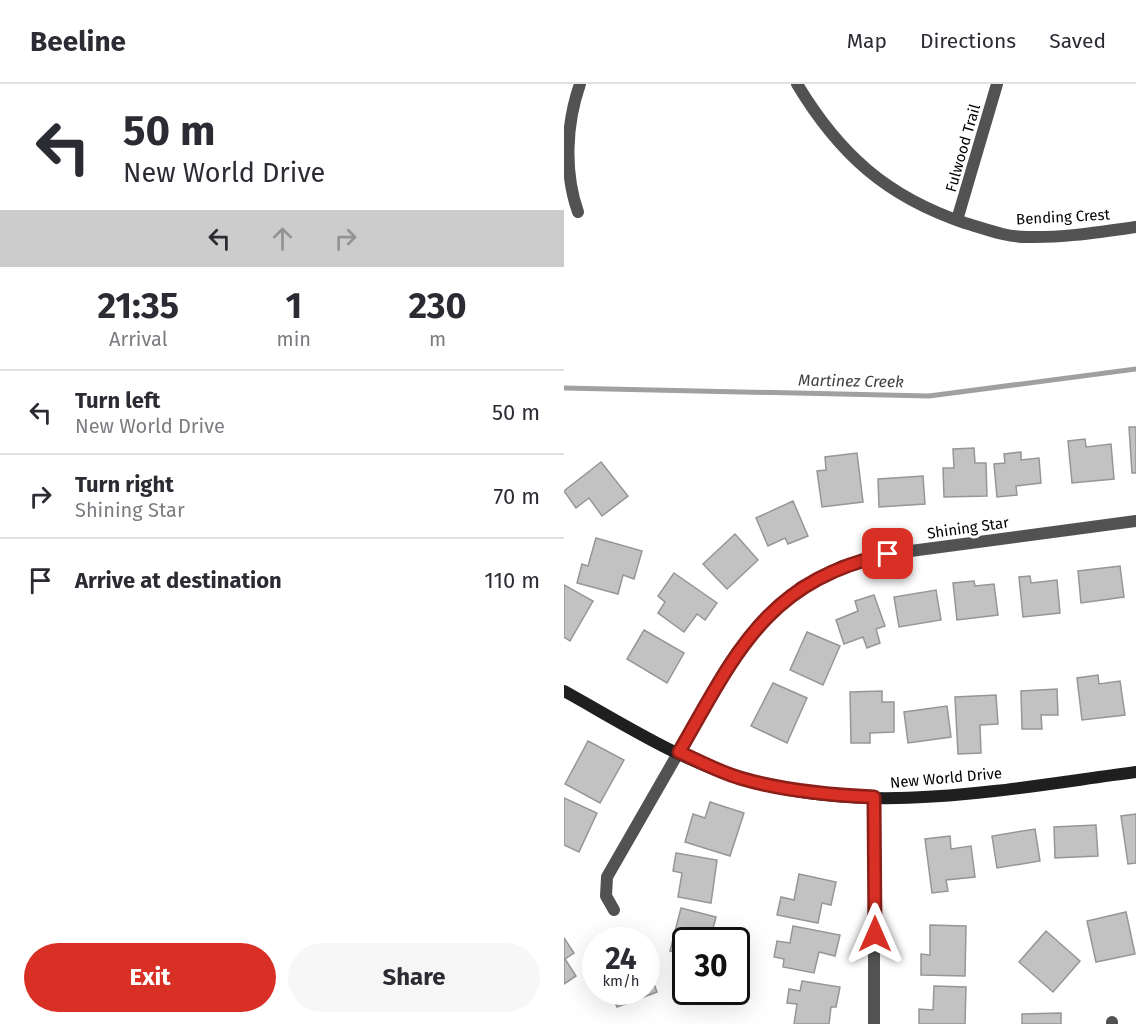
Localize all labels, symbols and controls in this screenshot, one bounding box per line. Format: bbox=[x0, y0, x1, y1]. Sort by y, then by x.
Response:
text: Beeline bbox=[30, 25, 126, 58]
text: Map bbox=[847, 28, 887, 54]
text: Directions bbox=[920, 28, 1016, 54]
text: Saved bbox=[1049, 28, 1106, 54]
street label: Fulwood Trail bbox=[942, 101, 984, 194]
text: 50 m bbox=[123, 106, 216, 156]
icon: left bbox=[24, 108, 102, 186]
text: New World Drive bbox=[123, 157, 325, 189]
street label: Bending Crest bbox=[1016, 206, 1111, 228]
icon: left bbox=[203, 222, 236, 255]
icon: ahead bbox=[266, 222, 299, 255]
icon: right bbox=[329, 222, 362, 255]
text: 21:35 bbox=[97, 284, 179, 328]
text: 1 bbox=[285, 284, 302, 328]
text: 230 bbox=[408, 284, 467, 328]
text: Arrival bbox=[109, 327, 168, 351]
text: min bbox=[277, 327, 311, 351]
text: m bbox=[429, 327, 446, 351]
water label: Martinez Creek bbox=[798, 371, 904, 391]
text: Turn left bbox=[75, 387, 160, 414]
icon: left bbox=[24, 396, 57, 429]
text: 50 m bbox=[492, 399, 540, 426]
text: New World Drive bbox=[75, 414, 225, 438]
text: Turn right bbox=[75, 471, 174, 498]
icon: right bbox=[24, 480, 57, 513]
text: 70 m bbox=[494, 483, 540, 510]
text: Shining Star bbox=[75, 498, 185, 522]
street label: Shining Star bbox=[926, 513, 1010, 543]
pin bbox=[862, 528, 913, 579]
icon: arrive bbox=[871, 537, 904, 570]
icon: arrive bbox=[24, 564, 57, 597]
text: Arrive at destination bbox=[75, 567, 282, 594]
text: 110 m bbox=[484, 567, 540, 594]
street label: New World Drive bbox=[889, 764, 1003, 792]
position arrow bbox=[843, 902, 907, 966]
speed limit sign: 30 bbox=[672, 927, 750, 1005]
text: 24 bbox=[605, 941, 637, 977]
button: Exit bbox=[24, 943, 276, 1012]
button: Share bbox=[288, 943, 540, 1012]
text: km/h bbox=[602, 972, 640, 990]

